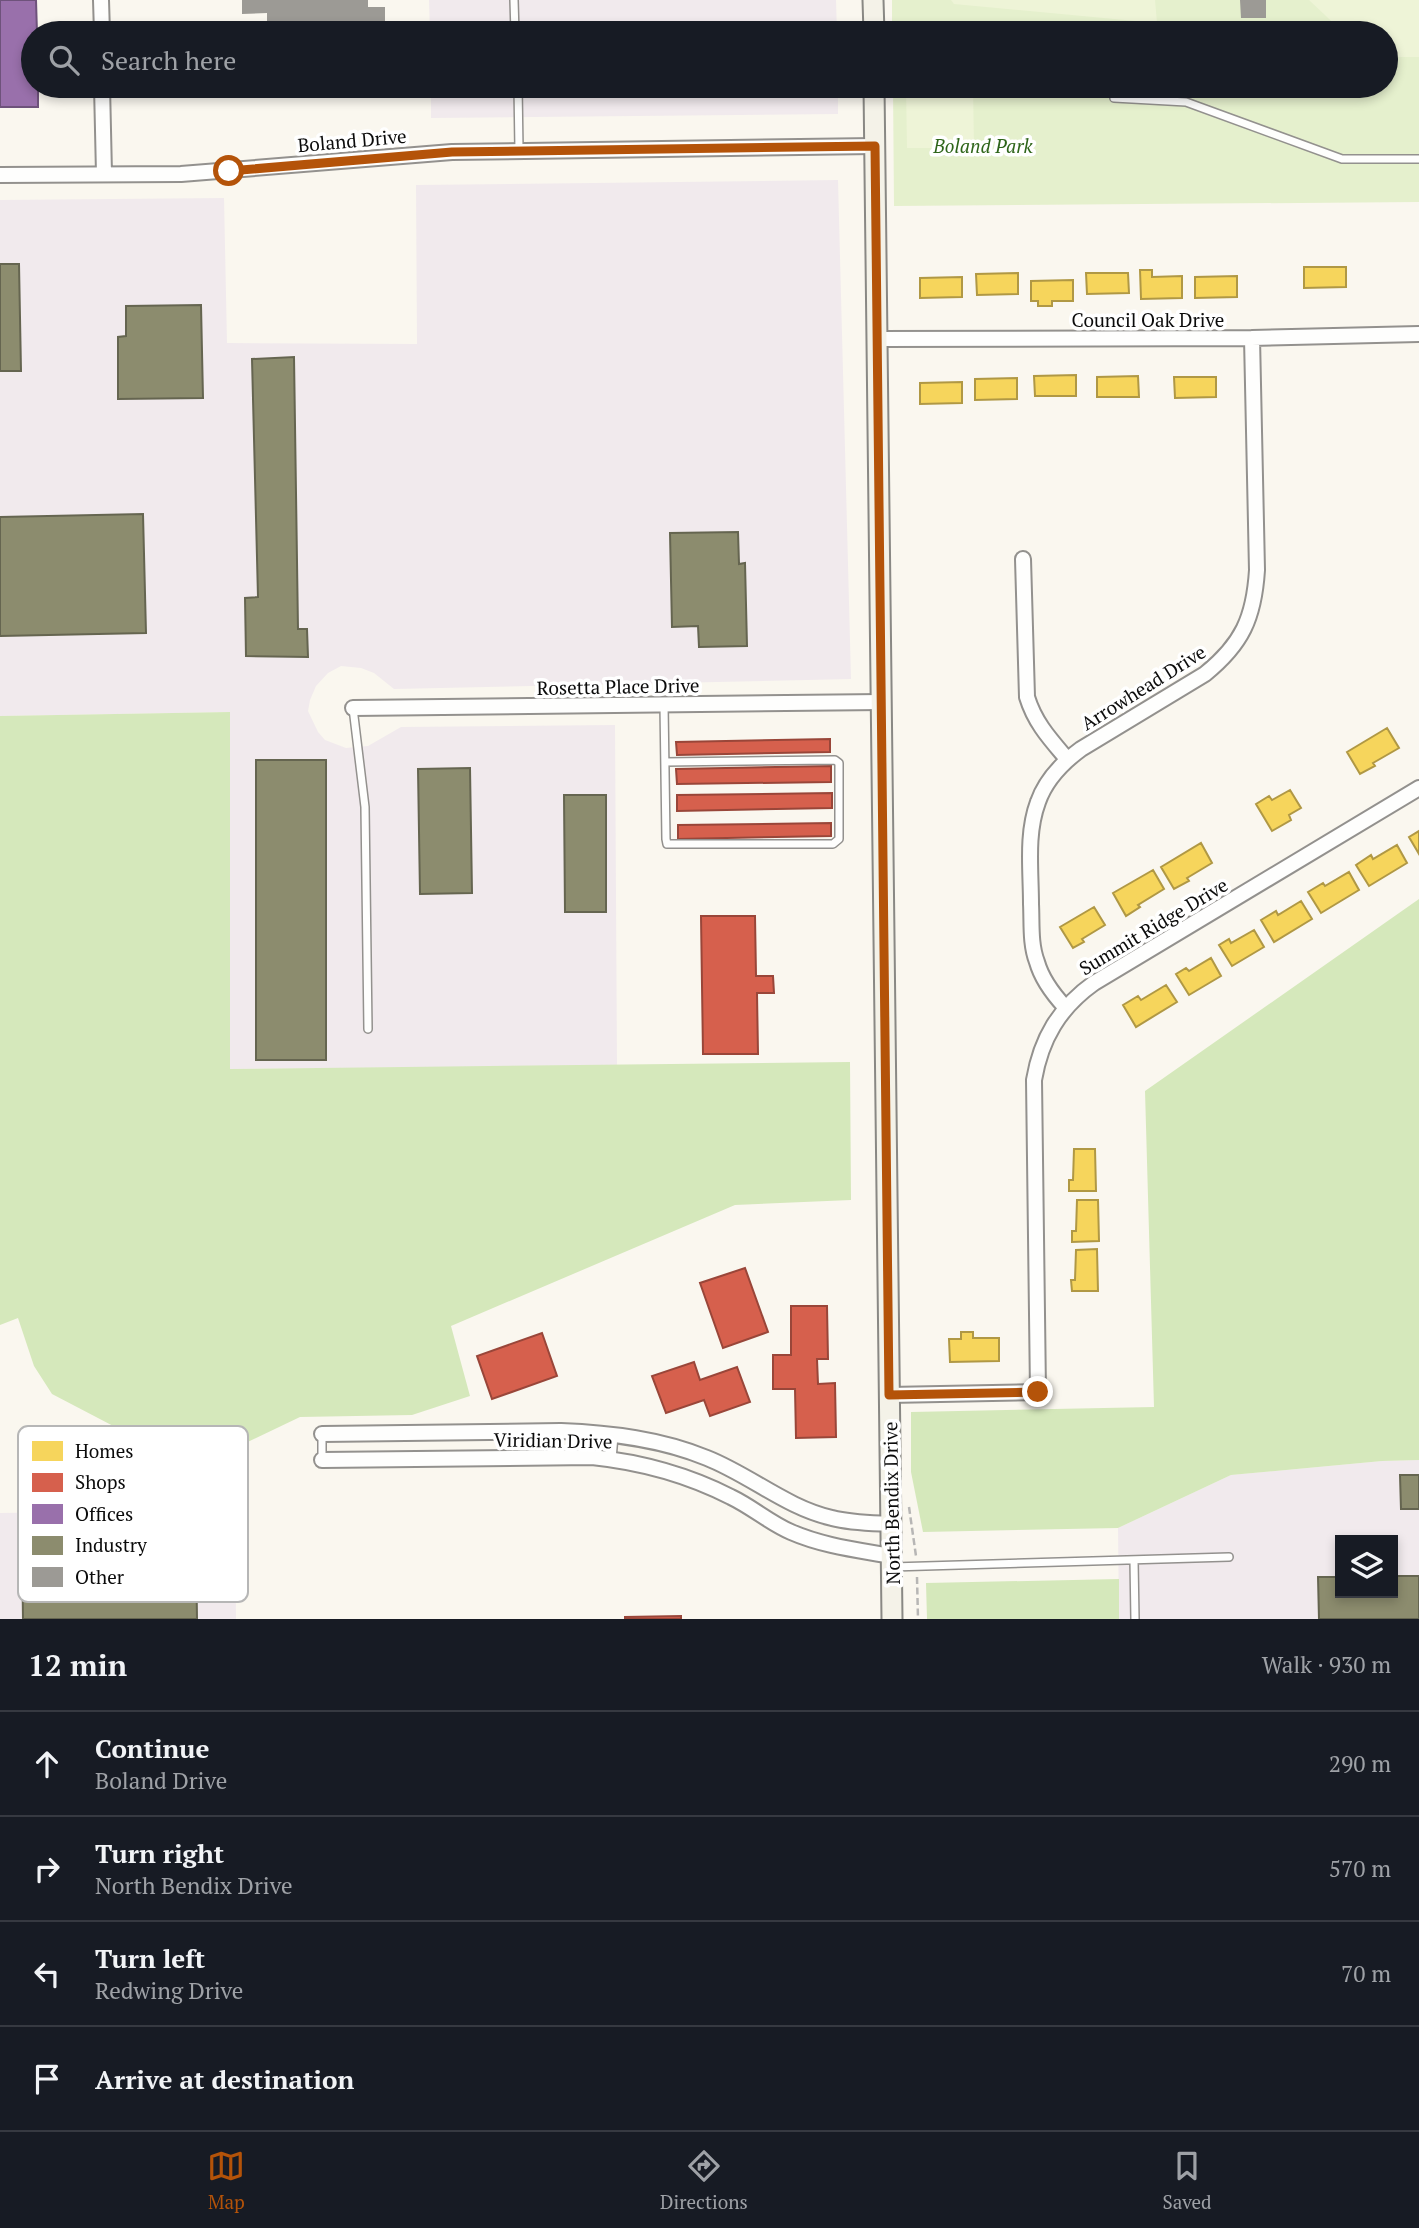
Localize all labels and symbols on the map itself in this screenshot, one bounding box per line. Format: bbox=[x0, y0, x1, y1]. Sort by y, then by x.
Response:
street label: Boland Drive bbox=[296, 123, 408, 157]
park label: Boland Park bbox=[932, 133, 1034, 158]
route start bbox=[213, 155, 244, 186]
street label: Council Oak Drive bbox=[1072, 307, 1224, 332]
street label: Arrowhead Drive bbox=[1076, 639, 1210, 735]
street label: Rosetta Place Drive bbox=[536, 672, 700, 700]
street label: Summit Ridge Drive bbox=[1074, 872, 1232, 980]
route end bbox=[1022, 1376, 1053, 1407]
street label: North Bendix Drive bbox=[877, 1421, 905, 1585]
legend bbox=[18, 1426, 248, 1602]
street label: Viridian Drive bbox=[493, 1426, 613, 1454]
text: Homes bbox=[75, 1438, 134, 1463]
text: Shops bbox=[75, 1469, 126, 1494]
text: Offices bbox=[75, 1501, 133, 1526]
text: Industry bbox=[75, 1532, 147, 1557]
text: Other bbox=[75, 1564, 125, 1589]

